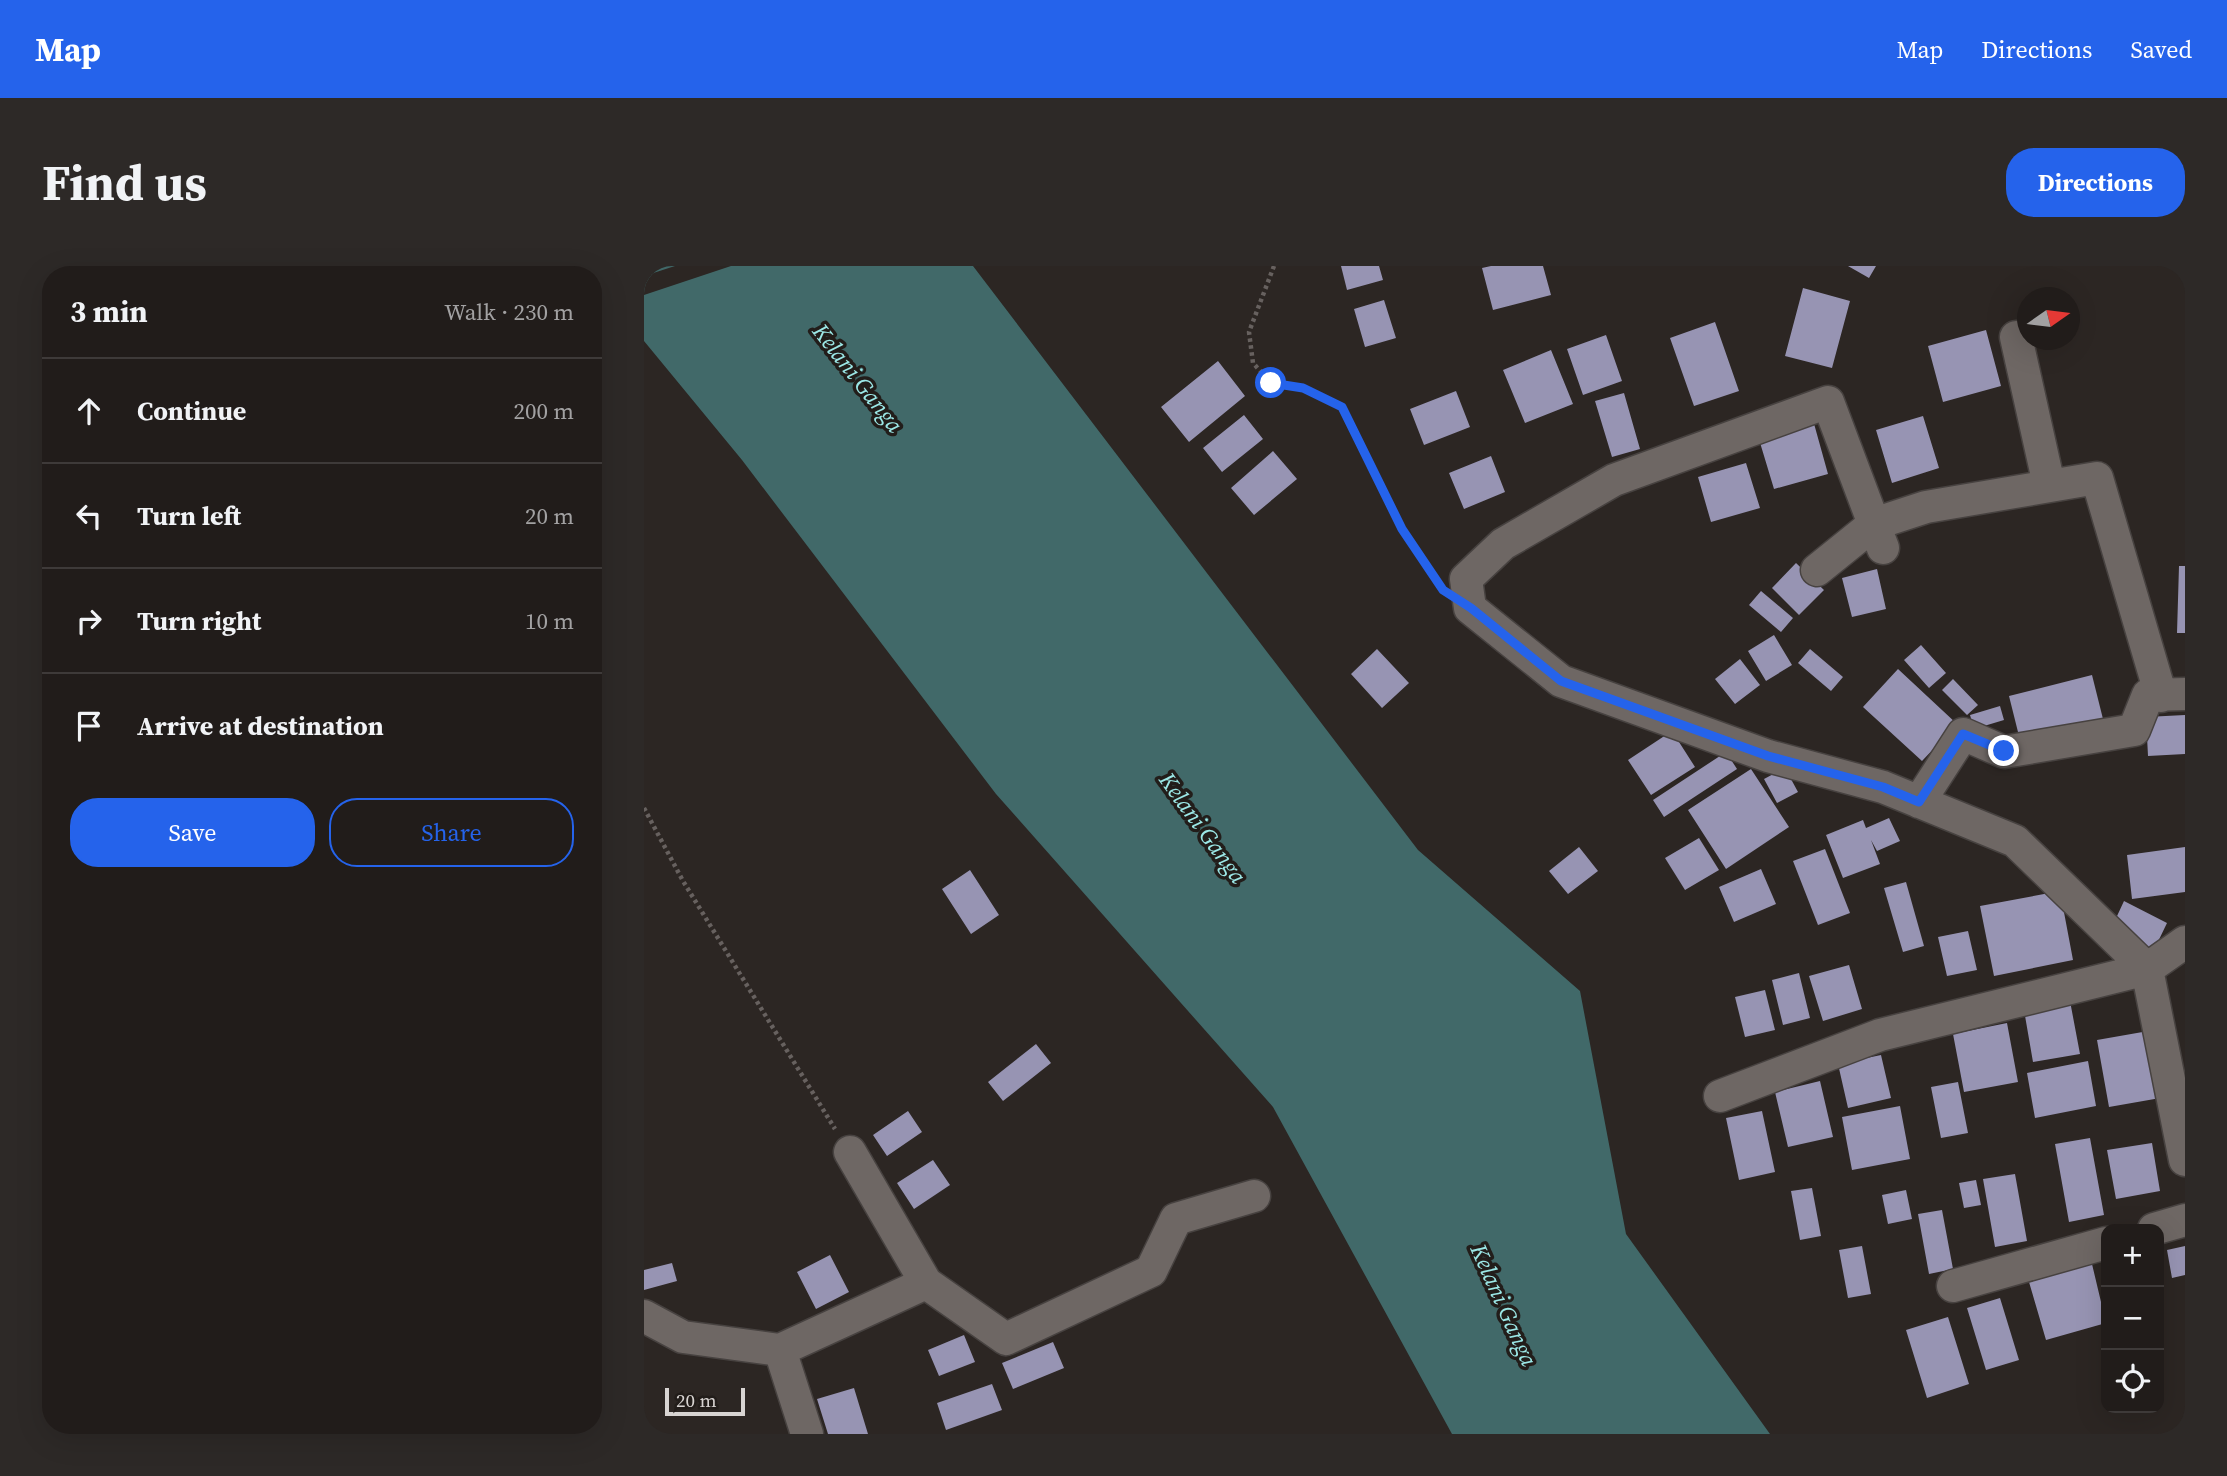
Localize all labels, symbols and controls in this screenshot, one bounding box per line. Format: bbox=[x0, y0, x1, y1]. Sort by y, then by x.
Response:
text: Map bbox=[35, 27, 101, 72]
text: Map bbox=[1896, 33, 1943, 66]
text: Directions bbox=[1981, 33, 2092, 66]
text: Saved bbox=[2130, 33, 2192, 66]
button: Directions bbox=[2006, 148, 2185, 217]
text: Find us bbox=[42, 149, 207, 216]
north arrow bbox=[2017, 287, 2080, 350]
text: 3 min bbox=[70, 291, 148, 332]
text: Walk · 230 m bbox=[444, 296, 574, 328]
water label: Kelani Ganga bbox=[805, 316, 911, 439]
route start bbox=[1255, 367, 1286, 398]
icon: ahead bbox=[70, 392, 108, 430]
text: Continue bbox=[137, 393, 246, 429]
text: 200 m bbox=[513, 395, 574, 427]
icon: left bbox=[70, 497, 108, 535]
text: Turn left bbox=[137, 498, 241, 534]
text: 20 m bbox=[525, 500, 574, 532]
icon: right bbox=[70, 602, 108, 640]
text: Turn right bbox=[137, 603, 261, 639]
text: 10 m bbox=[525, 605, 574, 637]
icon: arrive bbox=[70, 707, 108, 745]
text: Arrive at destination bbox=[137, 708, 384, 744]
route end bbox=[1988, 735, 2019, 766]
water label: Kelani Ganga bbox=[1151, 765, 1254, 890]
button: Save bbox=[70, 798, 315, 867]
button: Share bbox=[329, 798, 574, 867]
map controls bbox=[2101, 1224, 2164, 1413]
button: + bbox=[2101, 1224, 2164, 1287]
water label: Kelani Ganga bbox=[1462, 1238, 1545, 1371]
button: − bbox=[2101, 1287, 2164, 1350]
button: locate bbox=[2101, 1350, 2164, 1413]
scale bar bbox=[665, 1385, 746, 1417]
text: 20 m bbox=[676, 1387, 717, 1413]

